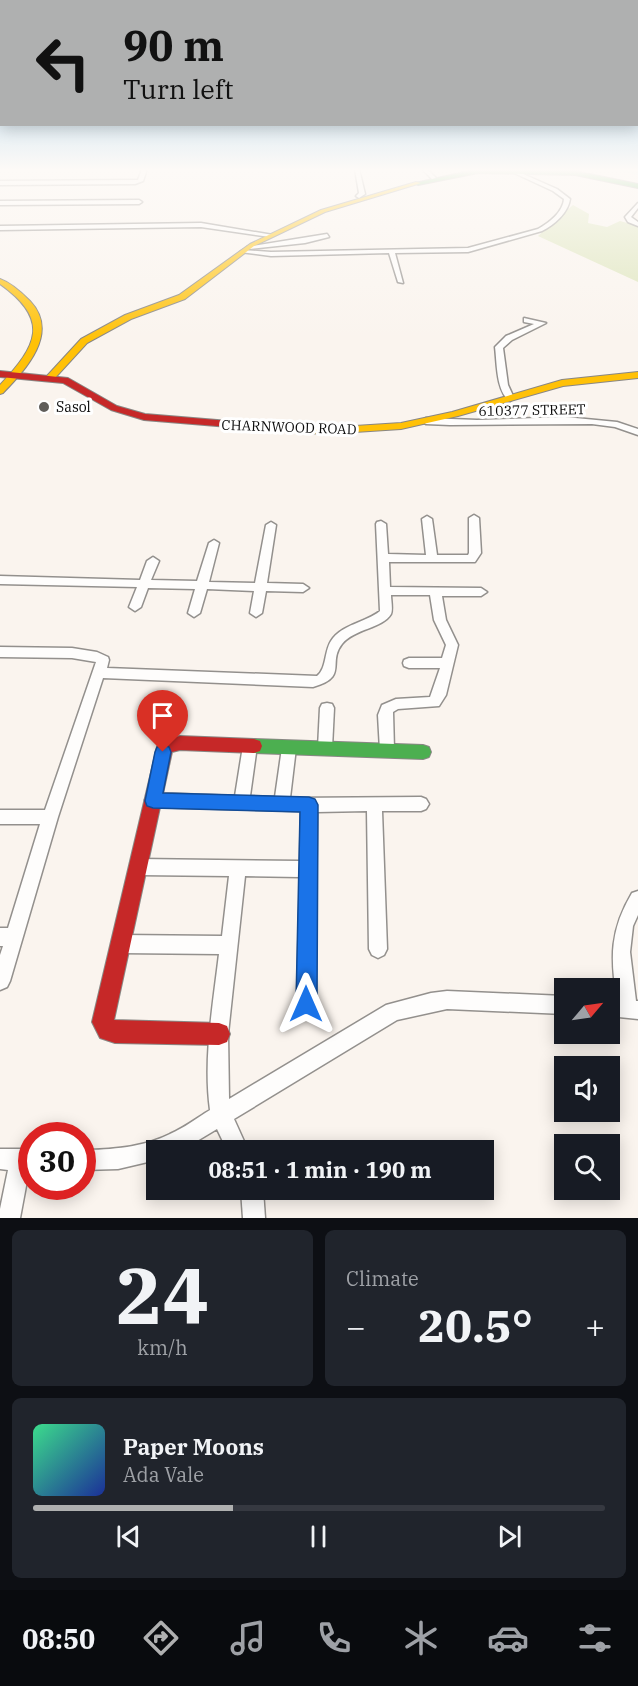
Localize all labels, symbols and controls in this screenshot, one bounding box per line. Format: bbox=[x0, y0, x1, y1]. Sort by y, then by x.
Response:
text: 90 m bbox=[123, 18, 224, 73]
icon: left bbox=[24, 24, 102, 102]
text: Turn left bbox=[123, 71, 234, 106]
place label: Sasol bbox=[56, 398, 91, 416]
marker: Sasol bbox=[37, 400, 51, 414]
street label: 610377 STREET bbox=[478, 400, 586, 420]
street label: CHARNWOOD ROAD bbox=[221, 416, 357, 438]
pin bbox=[137, 690, 188, 752]
icon: arrive bbox=[146, 699, 179, 732]
position arrow bbox=[274, 972, 338, 1036]
north arrow bbox=[554, 978, 620, 1044]
map controls bbox=[554, 978, 620, 1200]
button: sound bbox=[554, 1056, 620, 1122]
speed limit sign: 30 bbox=[18, 1122, 96, 1200]
button: search bbox=[554, 1134, 620, 1200]
text: 08:51 · 1 min · 190 m bbox=[208, 1155, 432, 1184]
text: 24 bbox=[116, 1244, 209, 1345]
text: Climate bbox=[346, 1265, 419, 1292]
text: 20.5° bbox=[418, 1296, 533, 1354]
text: − bbox=[346, 1305, 366, 1348]
text: + bbox=[585, 1305, 605, 1348]
text: km/h bbox=[137, 1334, 188, 1361]
text: Paper Moons bbox=[123, 1432, 264, 1461]
text: Ada Vale bbox=[123, 1461, 204, 1488]
icon: previous bbox=[112, 1520, 145, 1553]
icon: pause bbox=[302, 1520, 335, 1553]
icon: next bbox=[493, 1520, 526, 1553]
icon: directions bbox=[140, 1617, 182, 1659]
icon: music bbox=[227, 1617, 269, 1659]
icon: phone bbox=[313, 1617, 355, 1659]
icon: climate bbox=[400, 1617, 442, 1659]
icon: car bbox=[487, 1617, 529, 1659]
icon: filters bbox=[574, 1617, 616, 1659]
text: 08:50 bbox=[22, 1621, 95, 1656]

